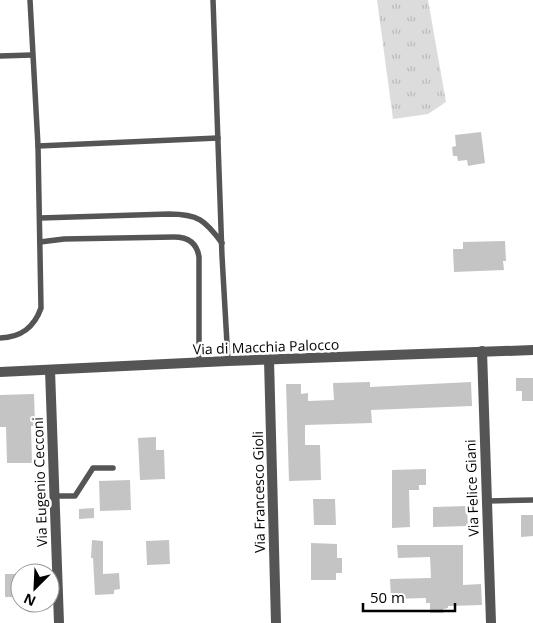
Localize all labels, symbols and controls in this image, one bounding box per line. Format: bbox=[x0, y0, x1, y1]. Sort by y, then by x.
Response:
street label: Via di Macchia Palocco bbox=[193, 334, 339, 359]
street label: Via Eugenio Cecconi bbox=[28, 417, 51, 547]
street label: Via Francesco Gioli bbox=[248, 431, 269, 553]
street label: Via Felice Giani bbox=[460, 439, 483, 537]
north arrow bbox=[10, 563, 60, 613]
scale bar bbox=[363, 580, 456, 612]
text: 50 m bbox=[370, 587, 405, 607]
text: N bbox=[20, 589, 39, 611]

